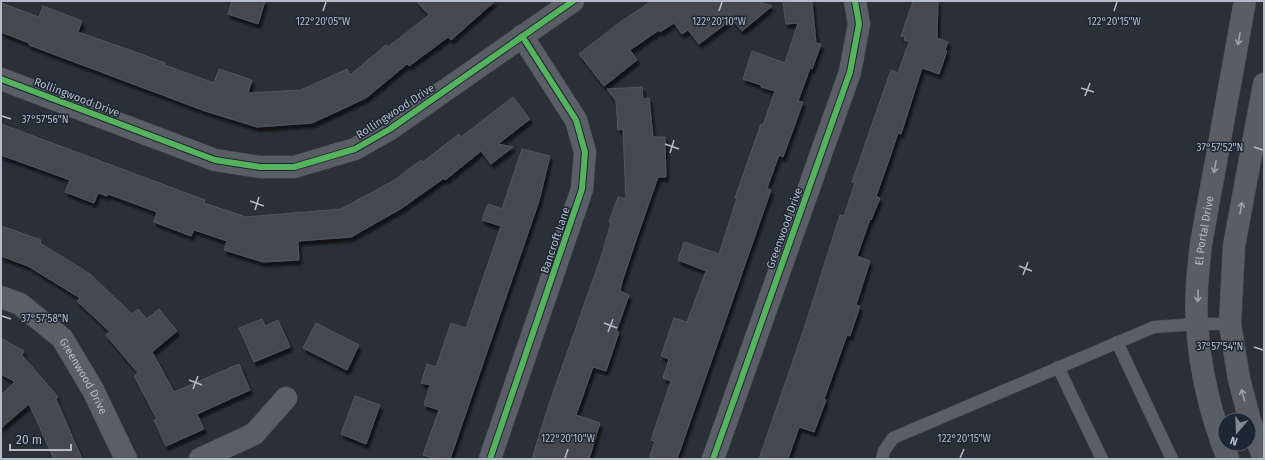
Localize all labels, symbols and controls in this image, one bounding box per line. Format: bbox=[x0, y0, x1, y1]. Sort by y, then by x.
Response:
text: 122°20'05"W bbox=[296, 16, 351, 28]
text: 122°20'10"W bbox=[692, 16, 747, 28]
text: 122°20'15"W bbox=[1087, 16, 1141, 28]
one-way arrow bbox=[1234, 33, 1242, 46]
street label: Rollingwood Drive bbox=[32, 75, 121, 120]
street label: Rollingwood Drive bbox=[354, 81, 437, 142]
text: 37°57'56"N bbox=[21, 114, 69, 126]
text: 37°57'52"N bbox=[1197, 142, 1243, 154]
one-way arrow bbox=[1211, 160, 1219, 173]
street label: Greenwood Drive bbox=[764, 186, 805, 270]
street label: El Portal Drive bbox=[1193, 195, 1217, 266]
one-way arrow bbox=[1238, 202, 1246, 215]
street label: Bancroft Lane bbox=[538, 205, 573, 275]
one-way arrow bbox=[1194, 289, 1201, 302]
text: 37°57'58"N bbox=[21, 313, 69, 325]
street label: Greenwood Drive bbox=[57, 336, 110, 416]
text: 37°57'54"N bbox=[1197, 341, 1243, 353]
one-way arrow bbox=[1239, 389, 1246, 402]
north arrow bbox=[1217, 412, 1257, 452]
scale bar bbox=[10, 426, 71, 452]
text: 20 m bbox=[16, 433, 42, 447]
text: 122°20'10"W bbox=[541, 433, 596, 445]
text: 122°20'15"W bbox=[937, 433, 991, 445]
text: N bbox=[1228, 434, 1239, 448]

